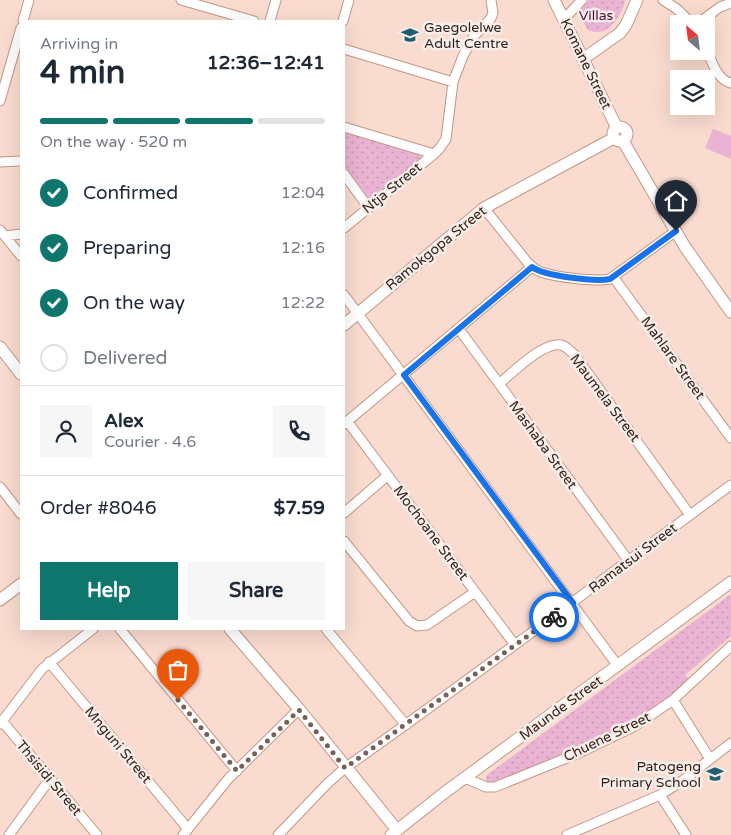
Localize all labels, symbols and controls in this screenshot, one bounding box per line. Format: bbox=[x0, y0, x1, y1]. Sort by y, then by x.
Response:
park label: Villas bbox=[579, 7, 614, 24]
north arrow bbox=[670, 15, 715, 60]
map controls bbox=[670, 15, 715, 115]
street label: Komane Street bbox=[557, 16, 616, 113]
place label: Gaegolelwe Adult Centre bbox=[424, 19, 508, 52]
school or university icon: Gaegolelwe Adult Centre bbox=[400, 25, 420, 45]
text: Arriving in bbox=[40, 34, 118, 54]
text: 12:36–12:41 bbox=[207, 52, 325, 74]
text: 4 min bbox=[40, 54, 125, 92]
button: layers bbox=[670, 70, 715, 115]
text: On the way · 520 m bbox=[40, 132, 187, 152]
street label: Ntja Street bbox=[359, 158, 426, 217]
icon: check bbox=[40, 179, 68, 207]
pin bbox=[655, 180, 697, 231]
text: Confirmed bbox=[83, 182, 178, 204]
text: 12:04 bbox=[281, 183, 325, 203]
icon: home bbox=[662, 187, 690, 215]
street label: Ramokgopa Street bbox=[382, 202, 490, 294]
icon: check bbox=[40, 234, 68, 262]
text: Preparing bbox=[83, 237, 172, 259]
text: 12:16 bbox=[281, 238, 325, 258]
icon: check bbox=[40, 289, 68, 317]
text: On the way bbox=[83, 292, 185, 314]
text: 12:22 bbox=[281, 293, 325, 313]
street label: Mahlare Street bbox=[637, 313, 709, 403]
text: Delivered bbox=[83, 347, 168, 369]
street label: Maumela Street bbox=[566, 351, 644, 446]
street label: Mashaba Street bbox=[505, 398, 581, 493]
button: person bbox=[40, 405, 92, 457]
button: phone bbox=[273, 405, 325, 457]
text: Alex bbox=[104, 410, 144, 432]
text: Courier · 4.6 bbox=[104, 432, 196, 452]
street label: Mochoane Street bbox=[390, 482, 473, 584]
text: Order #8046 bbox=[40, 497, 157, 519]
text: $7.59 bbox=[274, 497, 325, 519]
street label: Ramatsui Street bbox=[586, 519, 681, 597]
button: Help bbox=[40, 562, 178, 620]
button: Share bbox=[188, 562, 325, 620]
courier bbox=[529, 592, 579, 642]
icon: bike bbox=[540, 603, 568, 631]
pin bbox=[157, 649, 199, 700]
icon: bag bbox=[164, 656, 192, 684]
street label: Maunde Street bbox=[516, 672, 606, 744]
street label: Mnguni Street bbox=[81, 703, 155, 787]
street label: Chuene Street bbox=[561, 708, 654, 765]
street label: Thsisidi Street bbox=[12, 737, 86, 820]
place label: Patogeng Primary School bbox=[600, 758, 701, 791]
school or university icon: Patogeng Primary School bbox=[705, 764, 725, 784]

